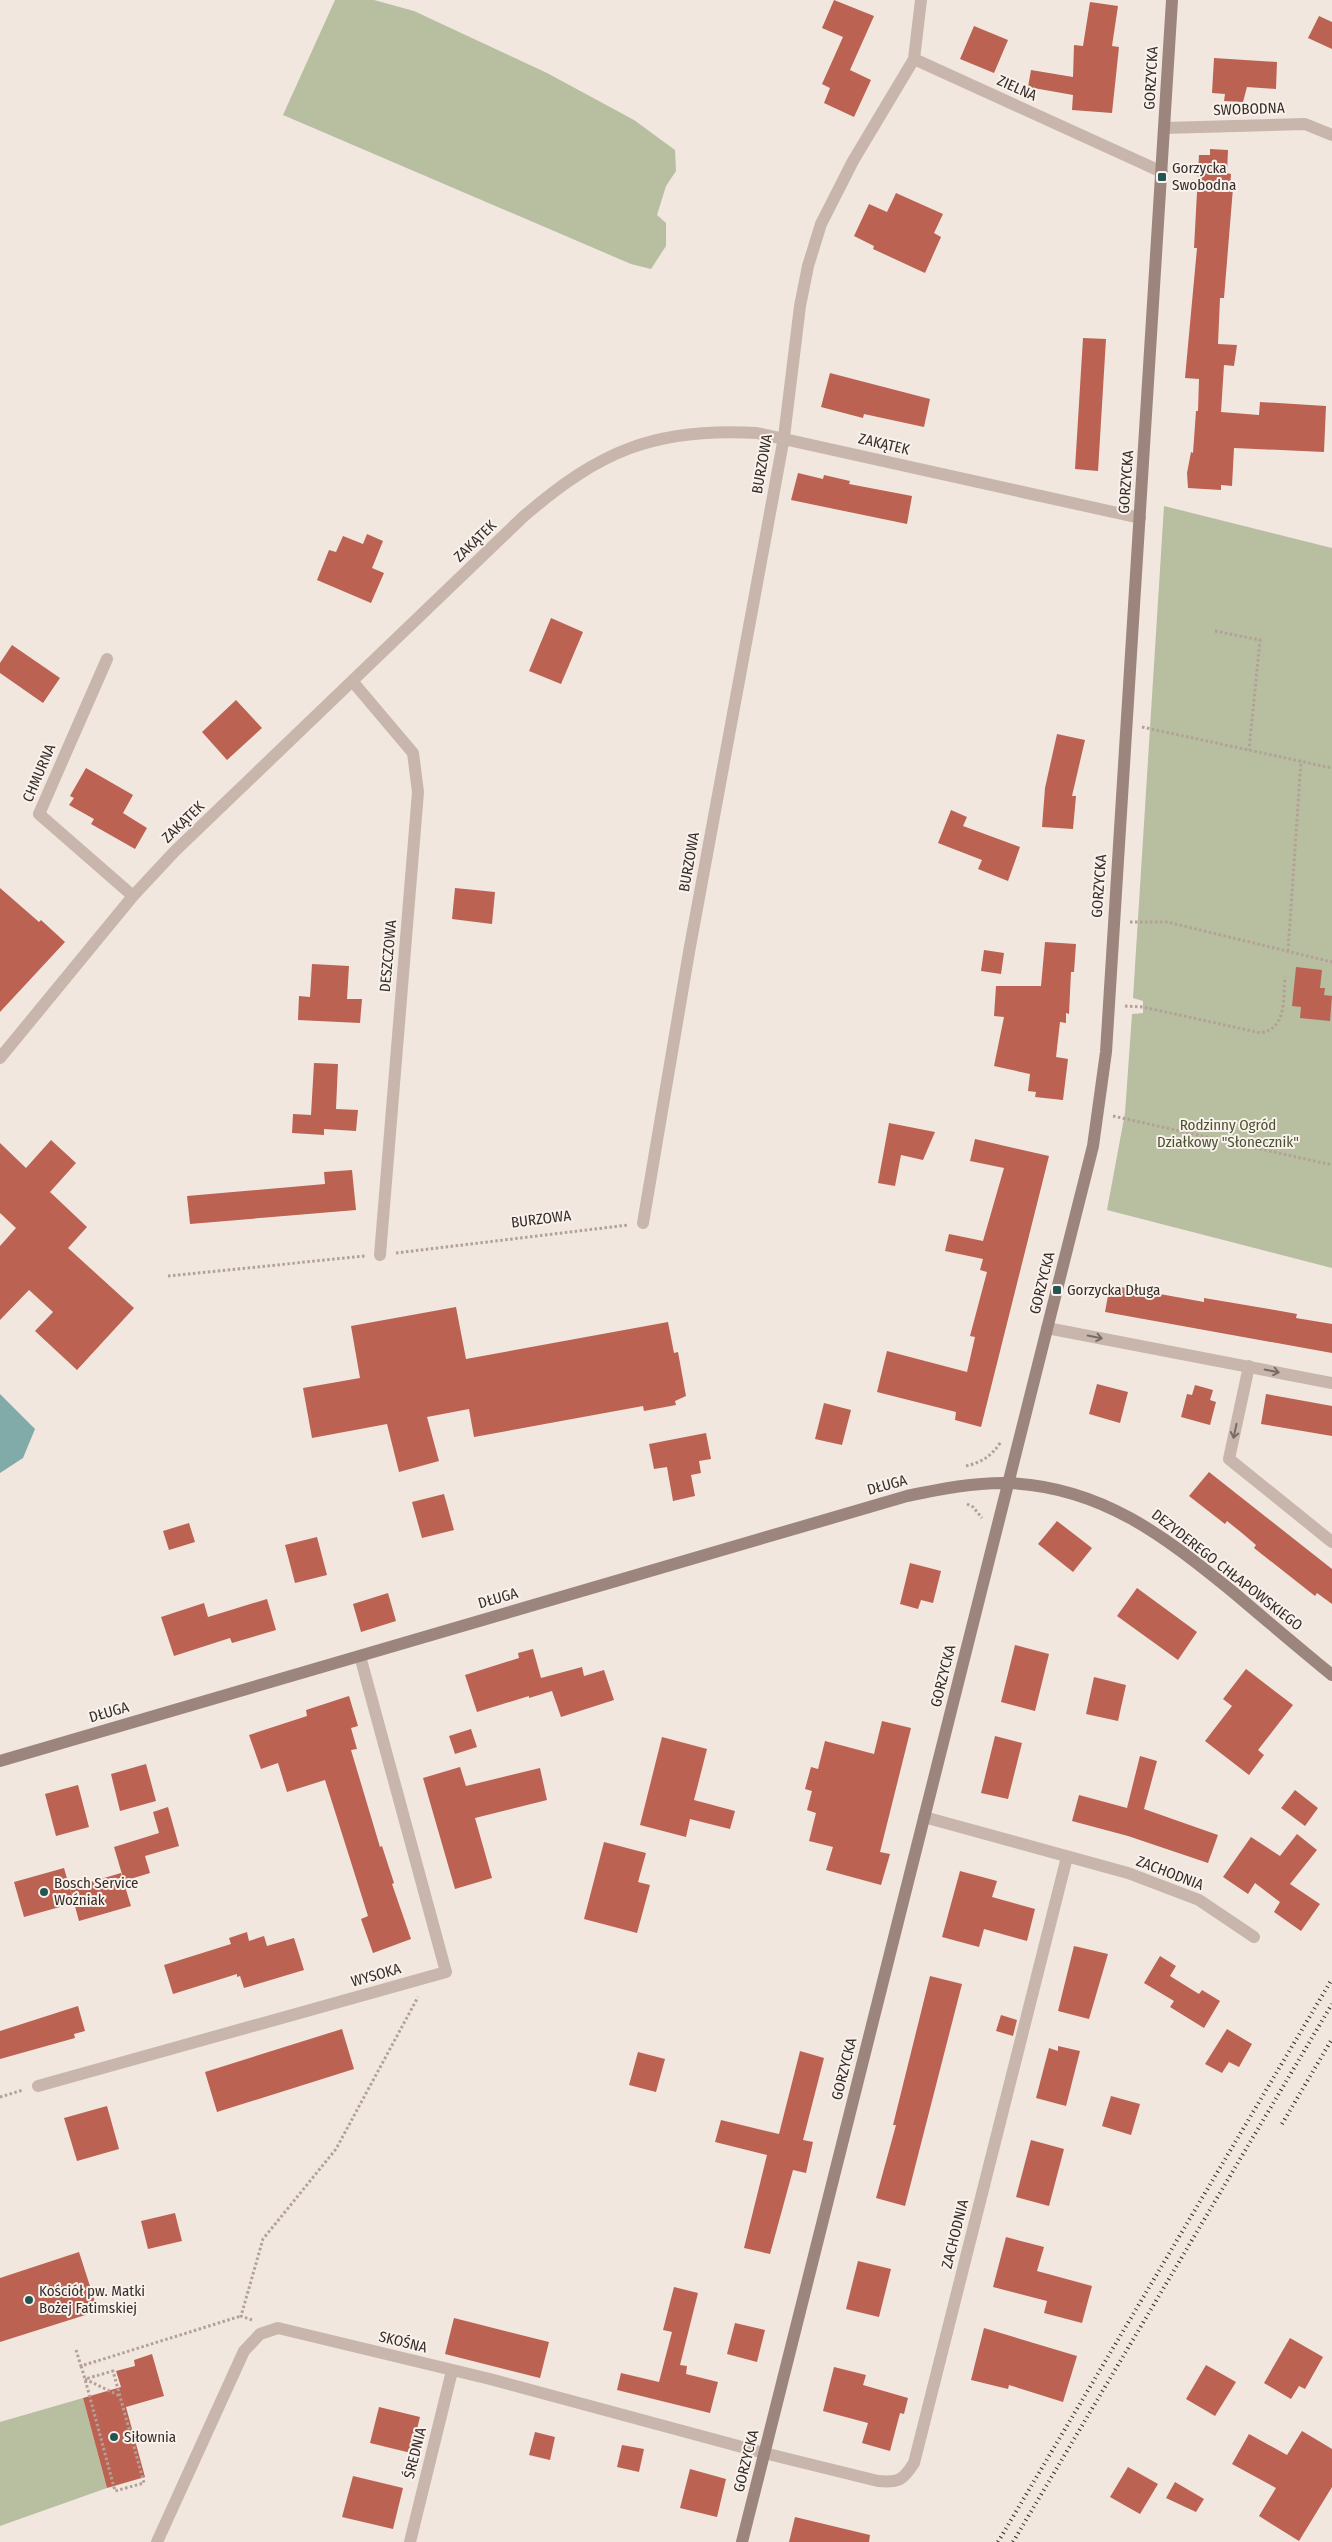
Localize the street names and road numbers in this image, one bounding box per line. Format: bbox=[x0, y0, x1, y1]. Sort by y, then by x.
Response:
street label: GORZYCKA bbox=[1140, 46, 1162, 110]
street label: ZIELNA bbox=[994, 71, 1040, 105]
street label: SWOBODNA bbox=[1213, 99, 1285, 119]
street label: ZAKĄTEK bbox=[857, 429, 911, 459]
street label: BURZOWA bbox=[748, 433, 776, 495]
street label: GORZYCKA bbox=[1115, 450, 1137, 514]
street label: ZAKĄTEK bbox=[450, 516, 500, 566]
street label: CHMURNA bbox=[19, 741, 59, 805]
street label: ZAKĄTEK bbox=[158, 797, 208, 847]
street label: BURZOWA bbox=[675, 831, 703, 893]
street label: GORZYCKA bbox=[1088, 854, 1110, 918]
street label: DESZCZOWA bbox=[376, 919, 400, 993]
street label: BURZOWA bbox=[510, 1206, 572, 1232]
street label: GORZYCKA bbox=[1026, 1250, 1058, 1316]
street label: DŁUGA bbox=[865, 1471, 909, 1499]
street label: DEZYDEREGO CHŁAPOWSKIEGO bbox=[1148, 1505, 1306, 1635]
street label: DŁUGA bbox=[476, 1584, 520, 1612]
street label: GORZYCKA bbox=[927, 1643, 959, 1709]
street label: DŁUGA bbox=[87, 1698, 131, 1726]
street label: ZACHODNIA bbox=[1134, 1852, 1206, 1894]
street label: WYSOKA bbox=[349, 1959, 403, 1991]
street label: GORZYCKA bbox=[828, 2036, 860, 2102]
street label: ZACHODNIA bbox=[938, 2197, 972, 2270]
street label: SKOŚNA bbox=[377, 2327, 429, 2357]
street label: ŚREDNIA bbox=[400, 2425, 430, 2481]
street label: GORZYCKA bbox=[730, 2428, 762, 2494]

